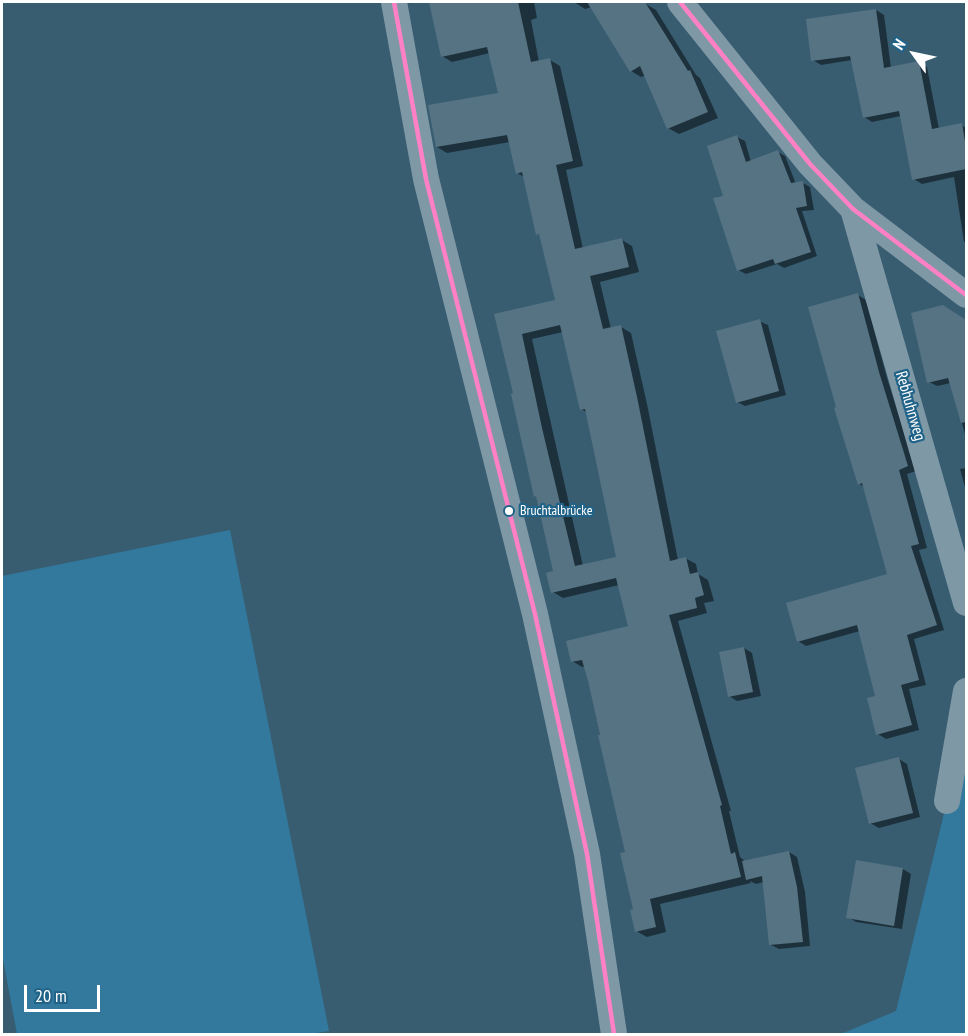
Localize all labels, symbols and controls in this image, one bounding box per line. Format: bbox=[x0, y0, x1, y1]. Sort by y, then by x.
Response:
north arrow bbox=[884, 24, 944, 84]
text: N bbox=[888, 35, 910, 53]
street label: Rebhuhnweg bbox=[891, 369, 929, 443]
place label: Bruchtalbrücke bbox=[520, 503, 592, 519]
marker: Bruchtalbrücke bbox=[503, 505, 515, 517]
scale bar bbox=[27, 973, 104, 1011]
text: 20 m bbox=[35, 984, 67, 1007]

